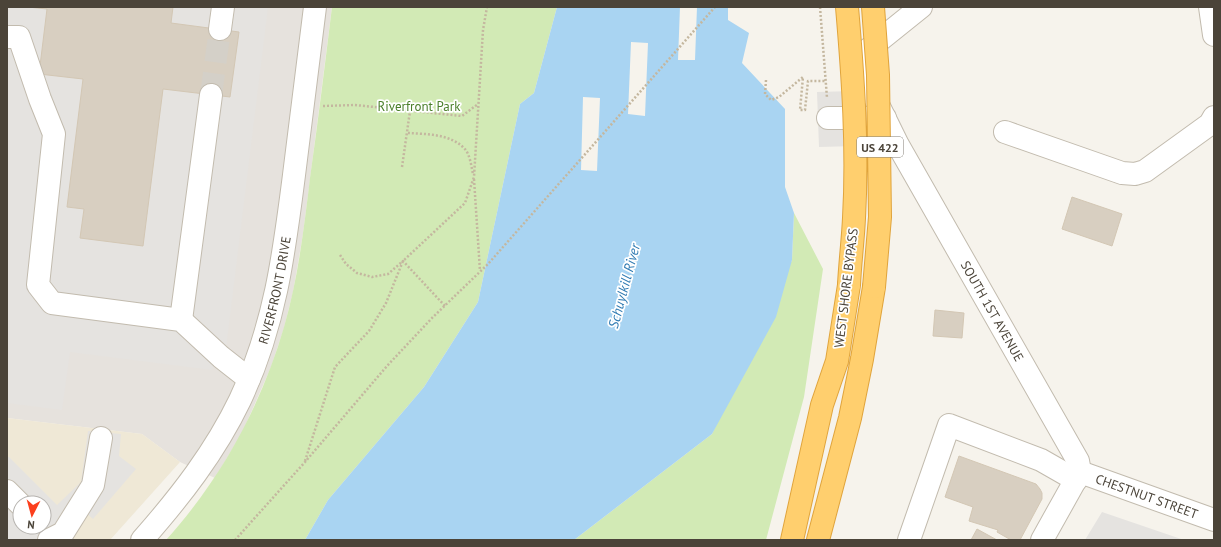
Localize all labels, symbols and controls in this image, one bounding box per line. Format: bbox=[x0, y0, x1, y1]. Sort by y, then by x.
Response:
park label: Riverfront Park bbox=[378, 98, 461, 115]
road number: US 422 bbox=[857, 137, 903, 157]
street label: WEST SHORE BYPASS bbox=[830, 227, 862, 349]
street label: RIVERFRONT DRIVE bbox=[254, 235, 294, 346]
water label: Schuylkill River bbox=[604, 240, 644, 330]
street label: SOUTH 1ST AVENUE bbox=[957, 258, 1028, 364]
street label: CHESTNUT STREET bbox=[1093, 470, 1200, 522]
north arrow bbox=[12, 495, 52, 535]
text: N bbox=[27, 518, 35, 532]

